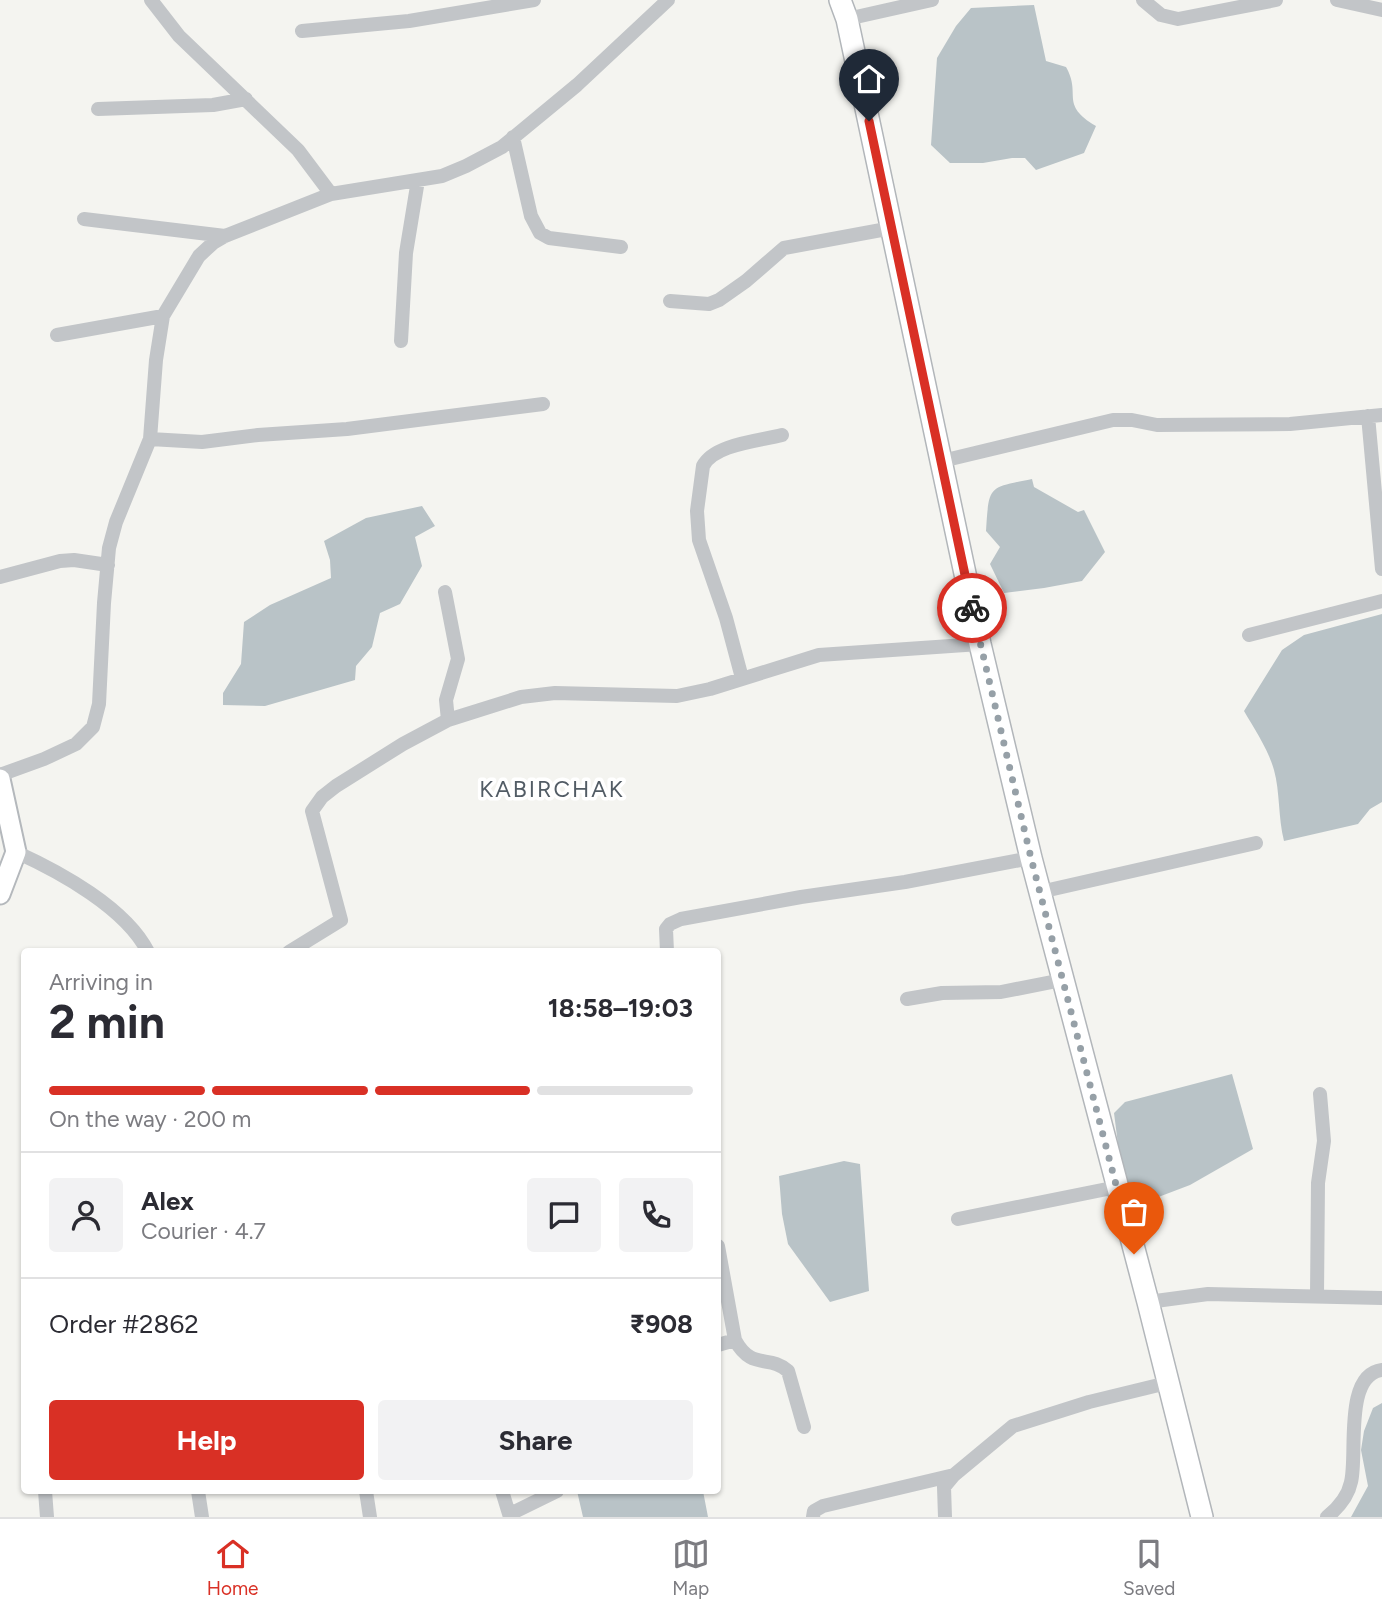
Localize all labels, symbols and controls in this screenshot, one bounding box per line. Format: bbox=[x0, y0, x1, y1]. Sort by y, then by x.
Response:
pin bbox=[839, 49, 899, 121]
icon: home bbox=[850, 60, 888, 98]
courier bbox=[937, 573, 1007, 643]
icon: bike bbox=[953, 589, 991, 627]
district label: KABIRCHAK bbox=[479, 775, 625, 803]
text: Arriving in bbox=[49, 968, 153, 996]
text: 18:58–19:03 bbox=[548, 992, 693, 1024]
text: 2 min bbox=[49, 994, 165, 1050]
text: On the way · 200 m bbox=[49, 1105, 251, 1133]
button: person bbox=[49, 1178, 123, 1252]
button: chat bbox=[527, 1178, 601, 1252]
button: phone bbox=[619, 1178, 693, 1252]
pin bbox=[1104, 1182, 1164, 1254]
text: Alex bbox=[141, 1185, 194, 1217]
icon: bag bbox=[1115, 1193, 1153, 1231]
text: Courier · 4.7 bbox=[141, 1217, 266, 1245]
text: Order #2862 bbox=[49, 1308, 199, 1340]
text: ₹908 bbox=[630, 1308, 693, 1340]
button: Help bbox=[49, 1400, 364, 1480]
button: Share bbox=[378, 1400, 693, 1480]
tab: Home bbox=[207, 1535, 258, 1600]
tab: Map bbox=[672, 1535, 710, 1600]
tab: Saved bbox=[1123, 1535, 1175, 1600]

